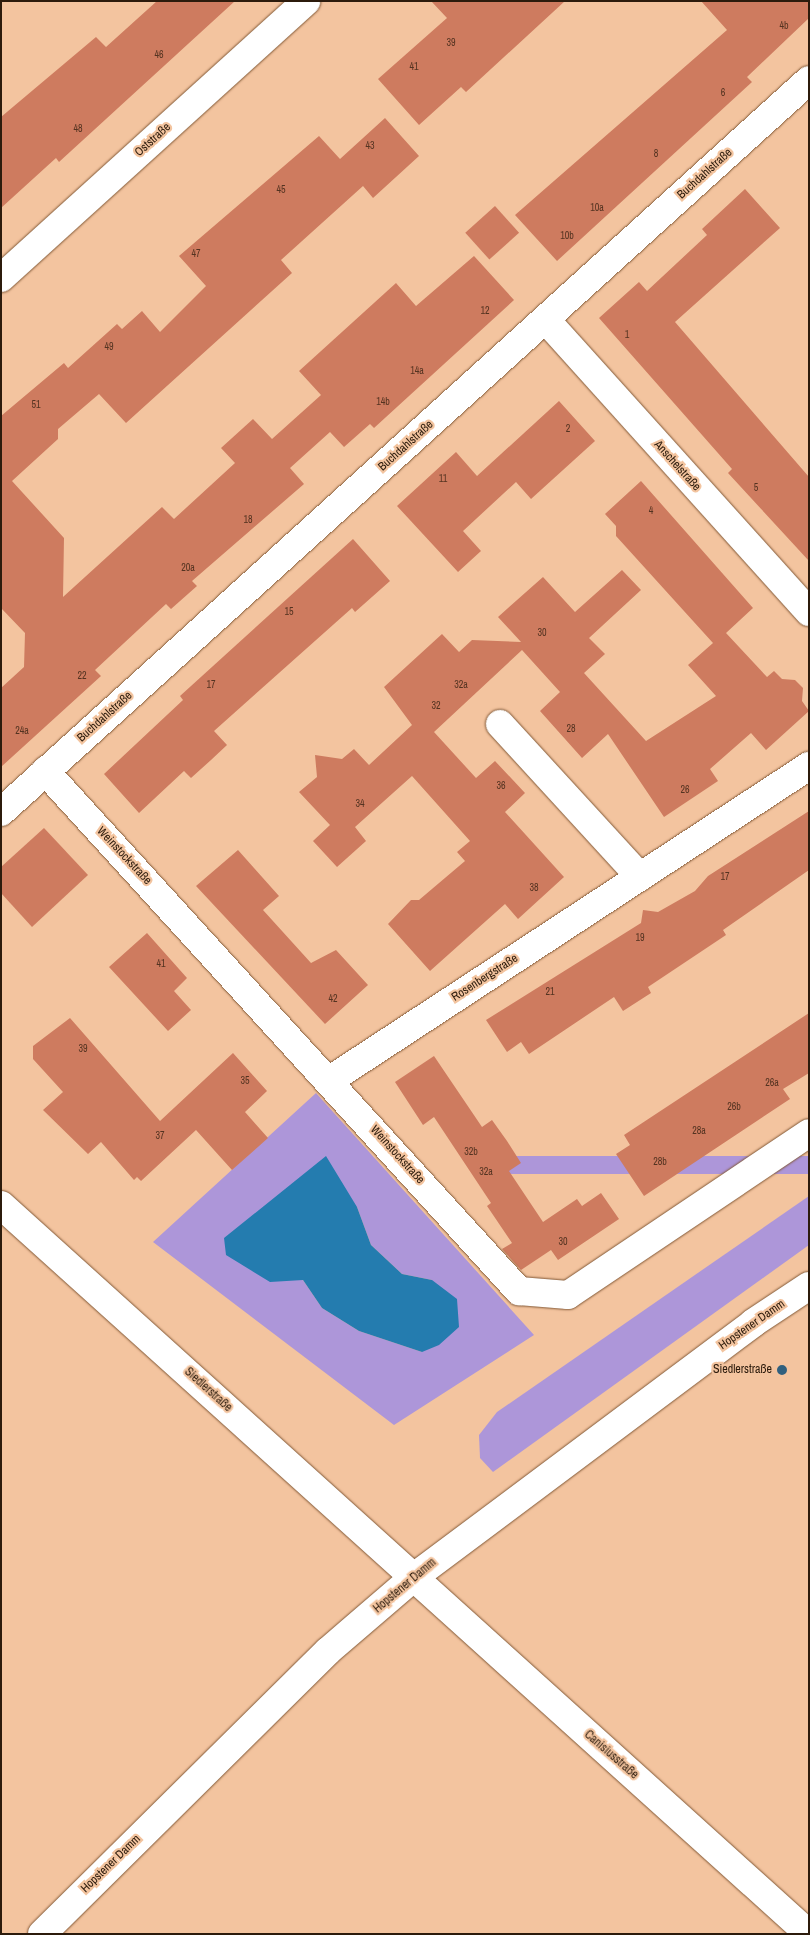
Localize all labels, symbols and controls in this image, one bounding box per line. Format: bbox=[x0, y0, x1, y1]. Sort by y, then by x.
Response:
house number: 4b bbox=[779, 20, 789, 32]
house number: 39 bbox=[446, 37, 456, 49]
house number: 46 bbox=[154, 49, 164, 61]
house number: 41 bbox=[409, 61, 419, 73]
house number: 6 bbox=[721, 87, 725, 99]
street label: Oststraße bbox=[132, 120, 174, 160]
house number: 48 bbox=[73, 123, 83, 135]
house number: 43 bbox=[365, 140, 375, 152]
street label: Buchdahlstraße bbox=[675, 146, 735, 202]
house number: 8 bbox=[654, 148, 658, 160]
house number: 45 bbox=[276, 184, 286, 196]
house number: 10a bbox=[590, 202, 604, 214]
house number: 10b bbox=[560, 230, 574, 242]
house number: 47 bbox=[191, 248, 201, 260]
house number: 12 bbox=[480, 305, 490, 317]
house number: 1 bbox=[625, 329, 629, 341]
house number: 49 bbox=[104, 341, 114, 353]
house number: 14a bbox=[410, 365, 424, 377]
house number: 14b bbox=[376, 396, 390, 408]
house number: 51 bbox=[31, 399, 41, 411]
street label: Buchdahlstraße bbox=[376, 418, 436, 474]
house number: 2 bbox=[566, 423, 570, 435]
street label: Anschelstraße bbox=[651, 438, 703, 494]
house number: 11 bbox=[439, 473, 447, 485]
house number: 5 bbox=[754, 482, 758, 494]
house number: 4 bbox=[649, 505, 653, 517]
house number: 18 bbox=[243, 514, 253, 526]
house number: 20a bbox=[181, 562, 195, 574]
house number: 15 bbox=[284, 606, 294, 618]
house number: 30 bbox=[537, 627, 547, 639]
house number: 22 bbox=[77, 670, 87, 682]
house number: 17 bbox=[206, 679, 216, 691]
house number: 32a bbox=[454, 679, 468, 691]
street label: Buchdahlstraße bbox=[75, 689, 135, 745]
house number: 32 bbox=[431, 700, 441, 712]
house number: 28 bbox=[566, 723, 576, 735]
house number: 24a bbox=[15, 725, 29, 737]
house number: 36 bbox=[496, 780, 506, 792]
house number: 26 bbox=[680, 784, 690, 796]
house number: 34 bbox=[355, 798, 365, 810]
street label: Weinstockstraße bbox=[94, 824, 154, 888]
house number: 17 bbox=[720, 871, 730, 883]
house number: 38 bbox=[529, 882, 539, 894]
house number: 19 bbox=[635, 932, 645, 944]
street label: Rosenbergstraße bbox=[449, 951, 521, 1005]
house number: 41 bbox=[156, 958, 166, 970]
house number: 21 bbox=[545, 986, 555, 998]
house number: 42 bbox=[328, 993, 338, 1005]
house number: 39 bbox=[78, 1043, 88, 1055]
house number: 35 bbox=[240, 1075, 250, 1087]
house number: 26a bbox=[765, 1077, 779, 1089]
house number: 26b bbox=[727, 1101, 741, 1113]
street label: Weinstockstraße bbox=[367, 1123, 427, 1187]
house number: 28a bbox=[692, 1125, 706, 1137]
house number: 37 bbox=[155, 1130, 165, 1142]
house number: 32b bbox=[464, 1146, 478, 1158]
house number: 28b bbox=[653, 1156, 667, 1168]
house number: 32a bbox=[479, 1166, 493, 1178]
house number: 30 bbox=[558, 1236, 568, 1248]
street label: Hopstener Damm bbox=[716, 1297, 788, 1353]
place label: Siedlerstraße bbox=[713, 1363, 772, 1377]
marker: Siedlerstraße bbox=[776, 1364, 788, 1376]
street label: Siedlerstraße bbox=[181, 1365, 235, 1415]
street label: Hopstener Damm bbox=[371, 1556, 439, 1616]
street label: Canisiusstraße bbox=[581, 1728, 641, 1782]
street label: Hopstener Damm bbox=[78, 1832, 144, 1896]

